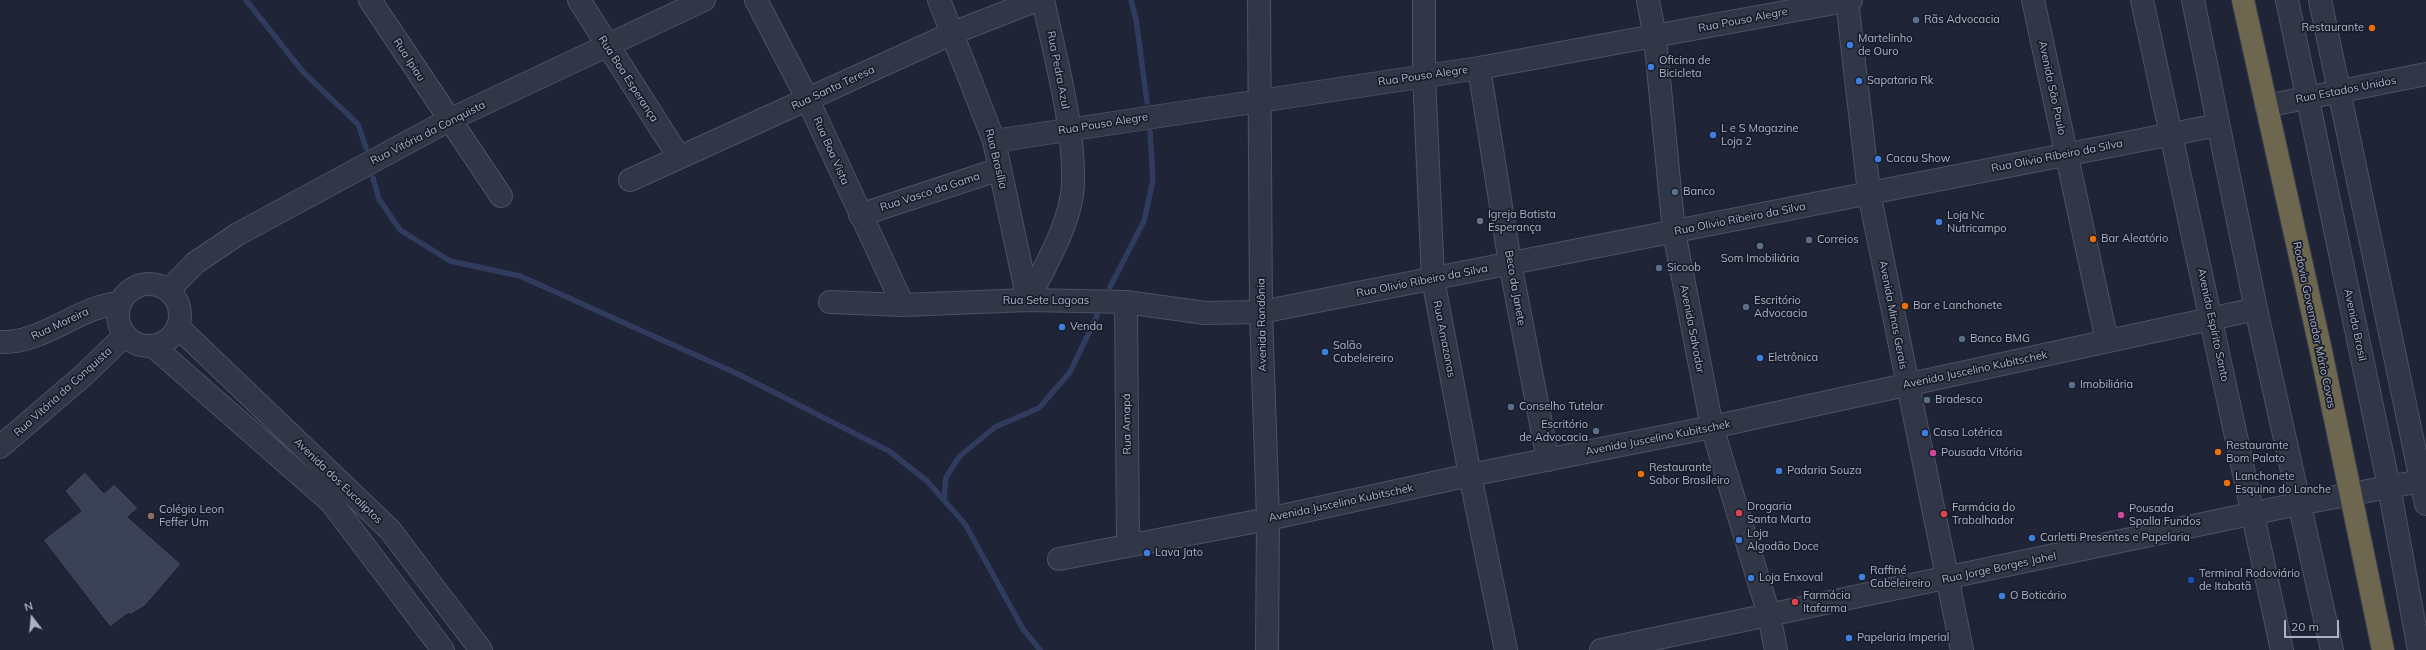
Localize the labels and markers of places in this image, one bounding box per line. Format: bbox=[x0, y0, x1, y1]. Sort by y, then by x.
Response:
place label: Rãs Advocacia bbox=[1924, 13, 2000, 27]
marker: Rãs Advocacia bbox=[1911, 15, 1921, 25]
place label: Restaurante bbox=[2302, 21, 2364, 35]
marker: Restaurante bbox=[2367, 23, 2377, 33]
place label: Martelinho de Ouro bbox=[1858, 32, 1913, 58]
marker: Martelinho de Ouro bbox=[1845, 40, 1855, 50]
place label: Oficina de Bicicleta bbox=[1659, 54, 1710, 80]
marker: Oficina de Bicicleta bbox=[1646, 62, 1656, 72]
place label: Sapataria Rk bbox=[1867, 74, 1933, 88]
marker: Sapataria Rk bbox=[1854, 76, 1864, 86]
place label: L e S Magazine Loja 2 bbox=[1721, 122, 1798, 148]
marker: L e S Magazine Loja 2 bbox=[1708, 130, 1718, 140]
place label: Cacau Show bbox=[1886, 152, 1950, 166]
marker: Cacau Show bbox=[1873, 154, 1883, 164]
place label: Banco bbox=[1683, 185, 1715, 199]
marker: Banco bbox=[1670, 187, 1680, 197]
place label: Igreja Batista Esperança bbox=[1488, 208, 1556, 234]
place label: Loja Nc Nutricampo bbox=[1947, 209, 2007, 235]
marker: Igreja Batista Esperança bbox=[1475, 216, 1485, 226]
marker: Loja Nc Nutricampo bbox=[1934, 217, 1944, 227]
place label: Bar Aleatório bbox=[2101, 232, 2168, 246]
place label: Correios bbox=[1817, 233, 1859, 247]
marker: Bar Aleatório bbox=[2088, 234, 2098, 244]
marker: Correios bbox=[1804, 235, 1814, 245]
marker: Som Imobiliária bbox=[1755, 241, 1765, 251]
place label: Som Imobiliária bbox=[1721, 252, 1799, 266]
place label: Sicoob bbox=[1667, 261, 1701, 275]
marker: Sicoob bbox=[1654, 263, 1664, 273]
place label: Escritório Advocacia bbox=[1754, 294, 1807, 320]
place label: Bar e Lanchonete bbox=[1913, 299, 2002, 313]
marker: Bar e Lanchonete bbox=[1900, 301, 1910, 311]
marker: Escritório Advocacia bbox=[1741, 302, 1751, 312]
place label: Venda bbox=[1070, 320, 1103, 334]
marker: Venda bbox=[1057, 322, 1067, 332]
place label: Banco BMG bbox=[1970, 332, 2030, 346]
marker: Banco BMG bbox=[1957, 334, 1967, 344]
place label: Salão Cabeleireiro bbox=[1333, 339, 1393, 365]
marker: Salão Cabeleireiro bbox=[1320, 347, 1330, 357]
place label: Eletrônica bbox=[1768, 351, 1818, 365]
marker: Eletrônica bbox=[1755, 353, 1765, 363]
place label: Imobiliária bbox=[2080, 378, 2133, 392]
marker: Imobiliária bbox=[2067, 380, 2077, 390]
place label: Bradesco bbox=[1935, 393, 1983, 407]
marker: Bradesco bbox=[1922, 395, 1932, 405]
place label: Conselho Tutelar bbox=[1519, 400, 1604, 414]
marker: Conselho Tutelar bbox=[1506, 402, 1516, 412]
place label: Escritório de Advocacia bbox=[1519, 418, 1588, 444]
marker: Escritório de Advocacia bbox=[1591, 426, 1601, 436]
place label: Casa Lotérica bbox=[1933, 426, 2002, 440]
marker: Casa Lotérica bbox=[1920, 428, 1930, 438]
place label: Restaurante Bom Palato bbox=[2226, 439, 2288, 465]
place label: Pousada Vitória bbox=[1941, 446, 2022, 460]
marker: Restaurante Bom Palato bbox=[2213, 447, 2223, 457]
marker: Pousada Vitória bbox=[1928, 448, 1938, 458]
place label: Restaurante Sabor Brasileiro bbox=[1649, 461, 1730, 487]
place label: Padaria Souza bbox=[1787, 464, 1862, 478]
marker: Padaria Souza bbox=[1774, 466, 1784, 476]
marker: Restaurante Sabor Brasileiro bbox=[1636, 469, 1646, 479]
place label: Lanchonete Esquina do Lanche bbox=[2235, 470, 2331, 496]
marker: Lanchonete Esquina do Lanche bbox=[2222, 478, 2232, 488]
place label: Drogaria Santa Marta bbox=[1747, 500, 1811, 526]
place label: Farmácia do Trabalhador bbox=[1952, 501, 2015, 527]
place label: Pousada Spalla Fundos bbox=[2129, 502, 2201, 528]
place label: Colégio Leon Feffer Um bbox=[159, 503, 224, 529]
marker: Drogaria Santa Marta bbox=[1734, 508, 1744, 518]
marker: Farmácia do Trabalhador bbox=[1939, 509, 1949, 519]
marker: Pousada Spalla Fundos bbox=[2116, 510, 2126, 520]
marker: Colégio Leon Feffer Um bbox=[146, 511, 156, 521]
place label: Loja Algodão Doce bbox=[1747, 527, 1819, 553]
place label: Carletti Presentes e Papelaria bbox=[2040, 531, 2190, 545]
marker: Carletti Presentes e Papelaria bbox=[2027, 533, 2037, 543]
marker: Loja Algodão Doce bbox=[1734, 535, 1744, 545]
place label: Lava Jato bbox=[1155, 546, 1203, 560]
marker: Lava Jato bbox=[1142, 548, 1152, 558]
place label: Raffiné Cabeleireiro bbox=[1870, 564, 1930, 590]
place label: Terminal Rodoviário de Itabatã bbox=[2199, 567, 2300, 593]
place label: Loja Enxoval bbox=[1759, 571, 1823, 585]
marker: Raffiné Cabeleireiro bbox=[1857, 572, 1867, 582]
marker: Loja Enxoval bbox=[1746, 573, 1756, 583]
marker: Terminal Rodoviário de Itabatã bbox=[2186, 575, 2196, 585]
place label: Farmácia Itafarma bbox=[1803, 589, 1850, 615]
place label: O Boticário bbox=[2010, 589, 2066, 603]
marker: O Boticário bbox=[1997, 591, 2007, 601]
marker: Farmácia Itafarma bbox=[1790, 597, 1800, 607]
place label: Papelaria Imperial bbox=[1857, 631, 1949, 645]
marker: Papelaria Imperial bbox=[1844, 633, 1854, 643]

